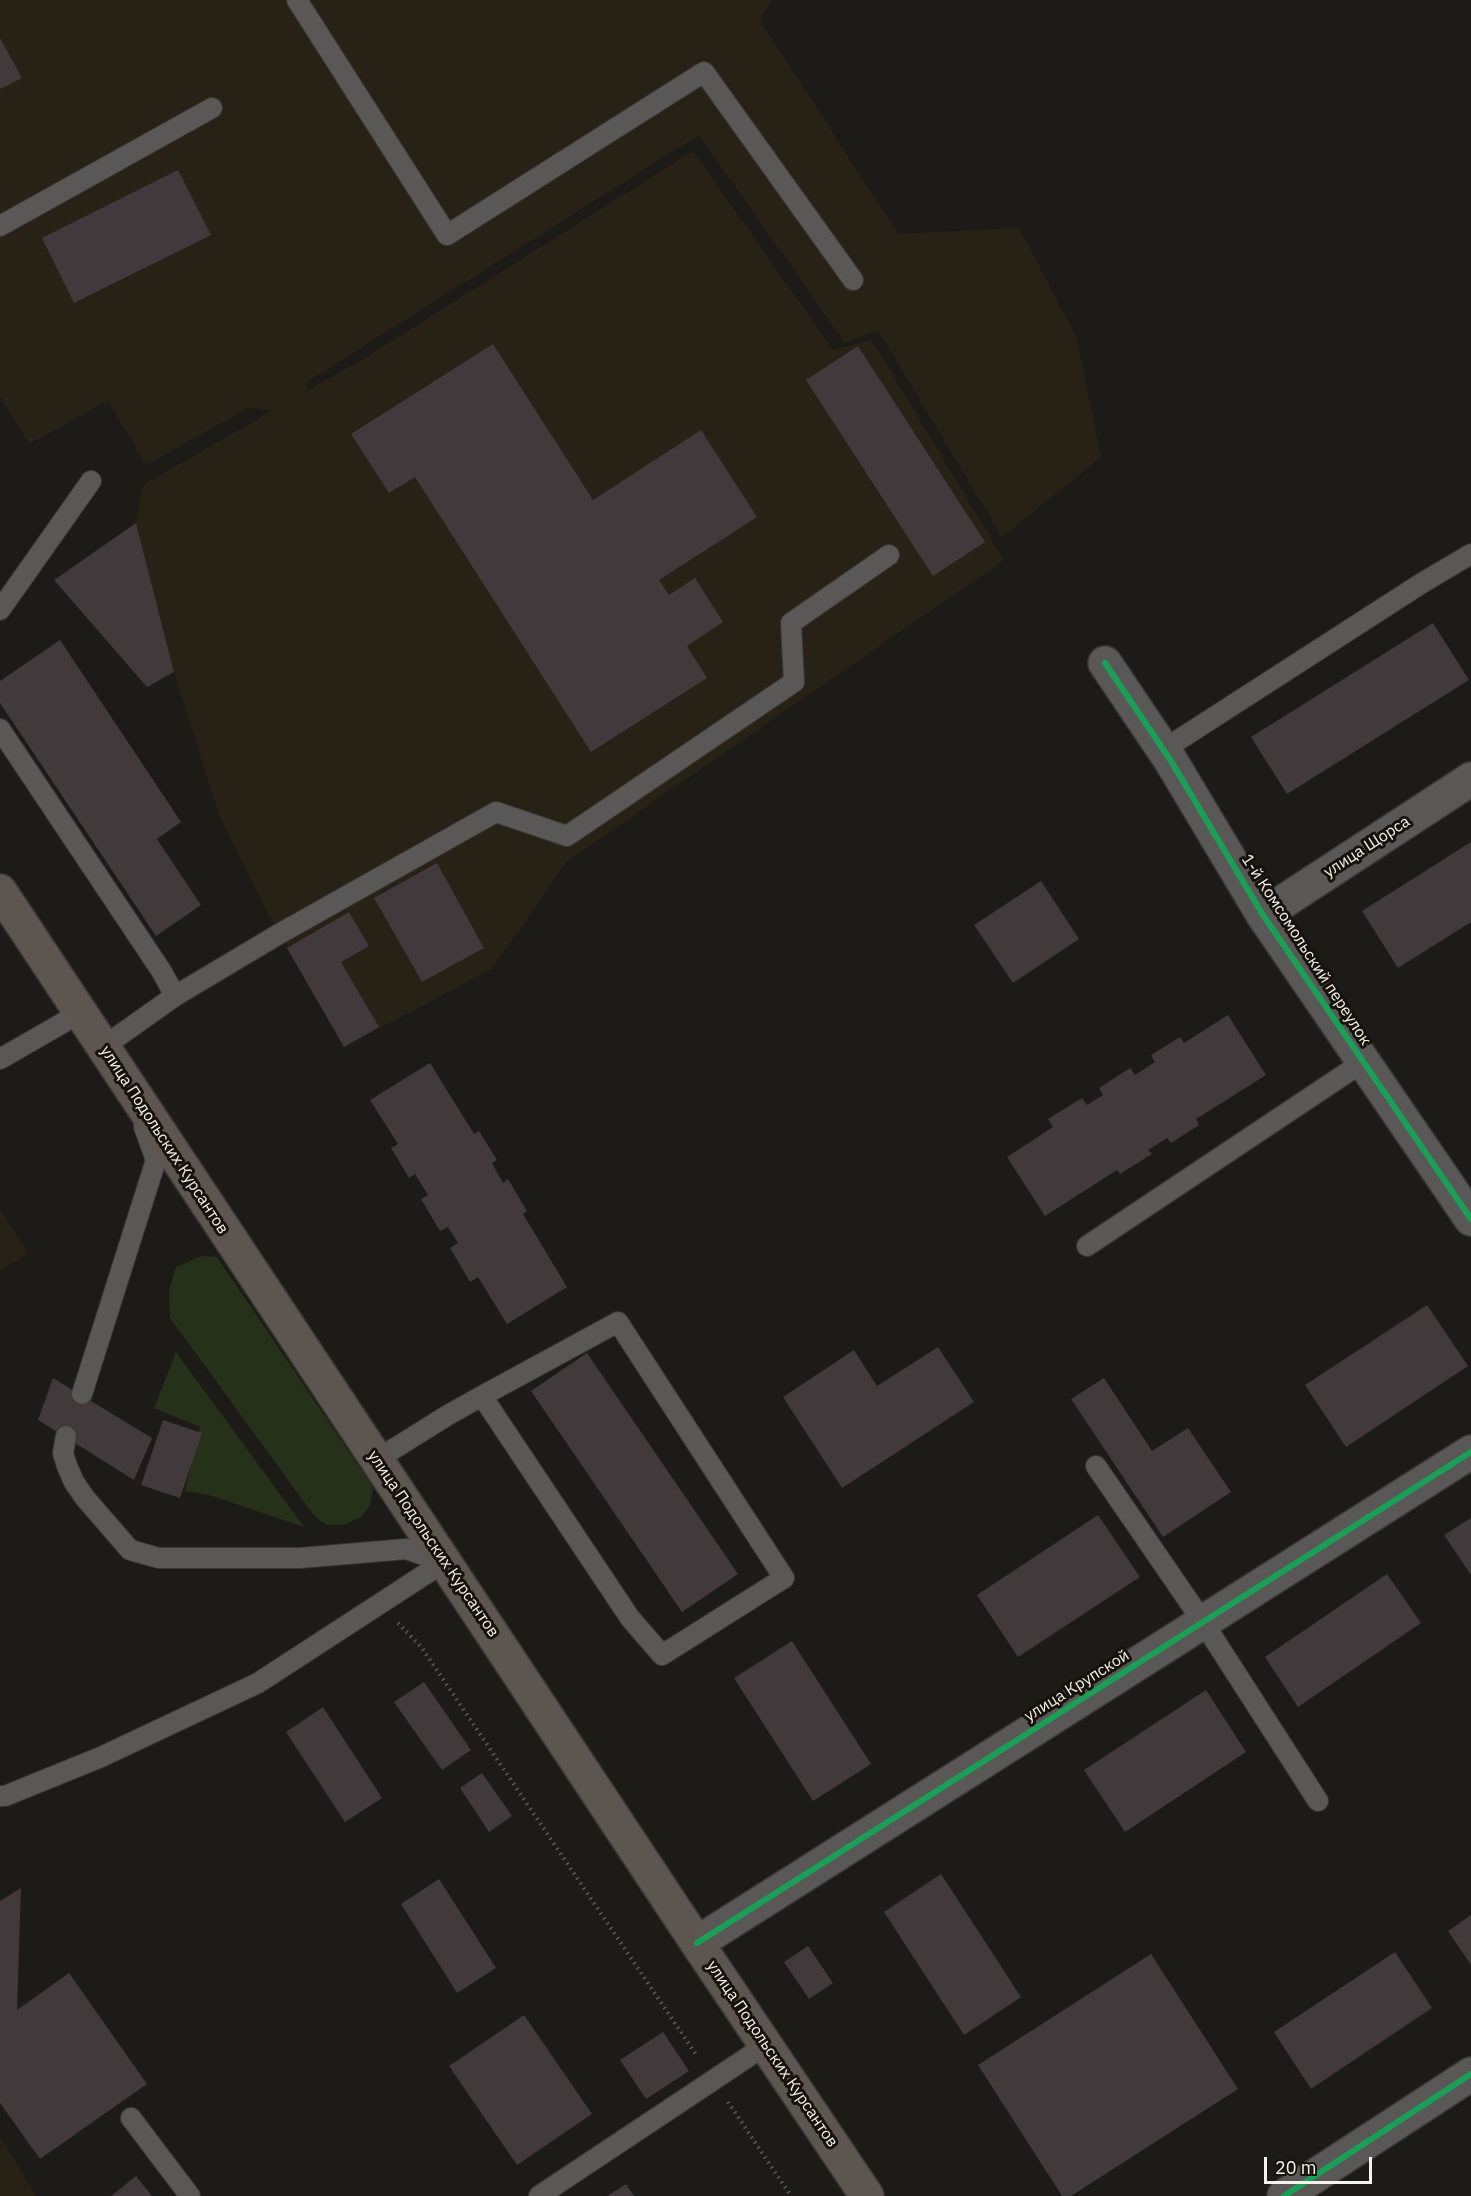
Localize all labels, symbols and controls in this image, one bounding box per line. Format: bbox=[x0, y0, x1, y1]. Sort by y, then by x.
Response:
street label: улица Щорса bbox=[1320, 812, 1414, 882]
street label: 1-й Комсомольский переулок bbox=[1237, 851, 1375, 1049]
street label: улица Подольских Курсантов bbox=[96, 1042, 232, 1238]
street label: улица Подольских Курсантов bbox=[363, 1447, 503, 1641]
street label: улица Крупской bbox=[1021, 1646, 1133, 1726]
street label: улица Подольских Курсантов bbox=[702, 1957, 842, 2151]
scale bar bbox=[1267, 2145, 1375, 2183]
text: 20 m bbox=[1275, 2156, 1317, 2179]

